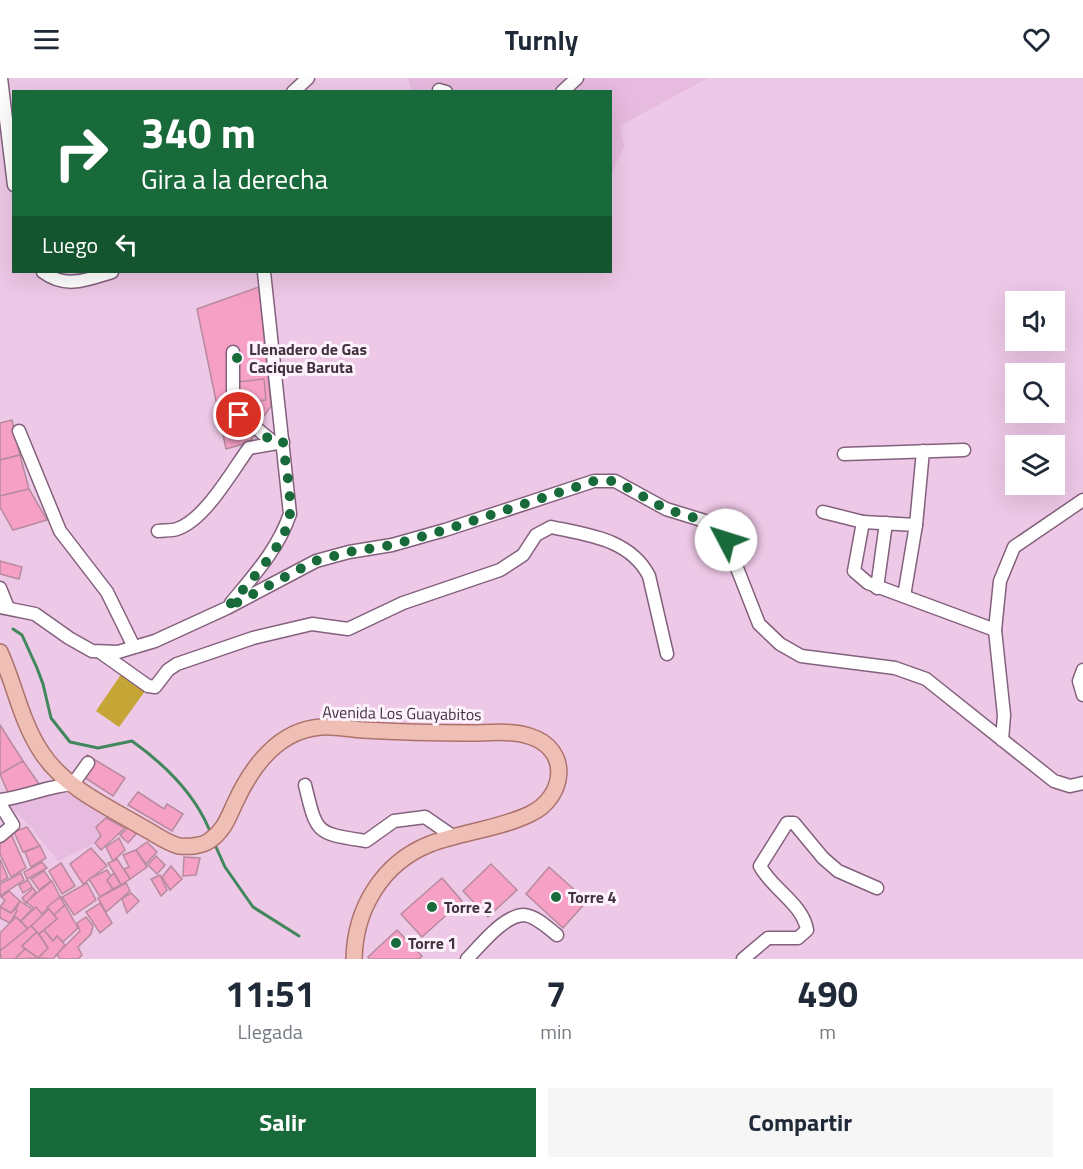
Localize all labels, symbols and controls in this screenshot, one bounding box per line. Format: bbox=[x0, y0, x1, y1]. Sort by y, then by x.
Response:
text: Turnly bbox=[505, 19, 578, 60]
icon: menu bbox=[30, 23, 63, 56]
icon: heart bbox=[1020, 23, 1053, 56]
text: 340 m bbox=[141, 100, 256, 164]
icon: right bbox=[42, 114, 120, 192]
text: Gira a la derecha bbox=[141, 158, 328, 199]
text: Luego bbox=[42, 228, 98, 262]
icon: left bbox=[110, 228, 143, 261]
map controls bbox=[1005, 291, 1065, 495]
button: sound bbox=[1005, 291, 1065, 351]
place label: Llenadero de Gas Cacique Baruta bbox=[249, 337, 367, 379]
marker: Llenadero de Gas Cacique Baruta bbox=[230, 351, 244, 365]
button: search bbox=[1005, 363, 1065, 423]
pin bbox=[213, 389, 264, 440]
icon: arrive bbox=[222, 398, 255, 431]
button: layers bbox=[1005, 435, 1065, 495]
position arrow bbox=[694, 508, 758, 572]
street label: Avenida Los Guayabitos bbox=[322, 700, 482, 726]
place label: Torre 4 bbox=[568, 885, 616, 909]
marker: Torre 4 bbox=[549, 890, 563, 904]
place label: Torre 2 bbox=[444, 895, 492, 919]
marker: Torre 2 bbox=[425, 900, 439, 914]
place label: Torre 1 bbox=[408, 931, 456, 955]
marker: Torre 1 bbox=[389, 936, 403, 950]
text: 11:51 bbox=[225, 966, 315, 1021]
text: 7 bbox=[546, 966, 566, 1021]
text: 490 bbox=[797, 966, 858, 1021]
text: Llegada bbox=[238, 1016, 303, 1047]
text: min bbox=[540, 1016, 572, 1047]
text: m bbox=[819, 1016, 836, 1047]
button: Salir bbox=[30, 1088, 536, 1157]
button: Compartir bbox=[548, 1088, 1053, 1157]

